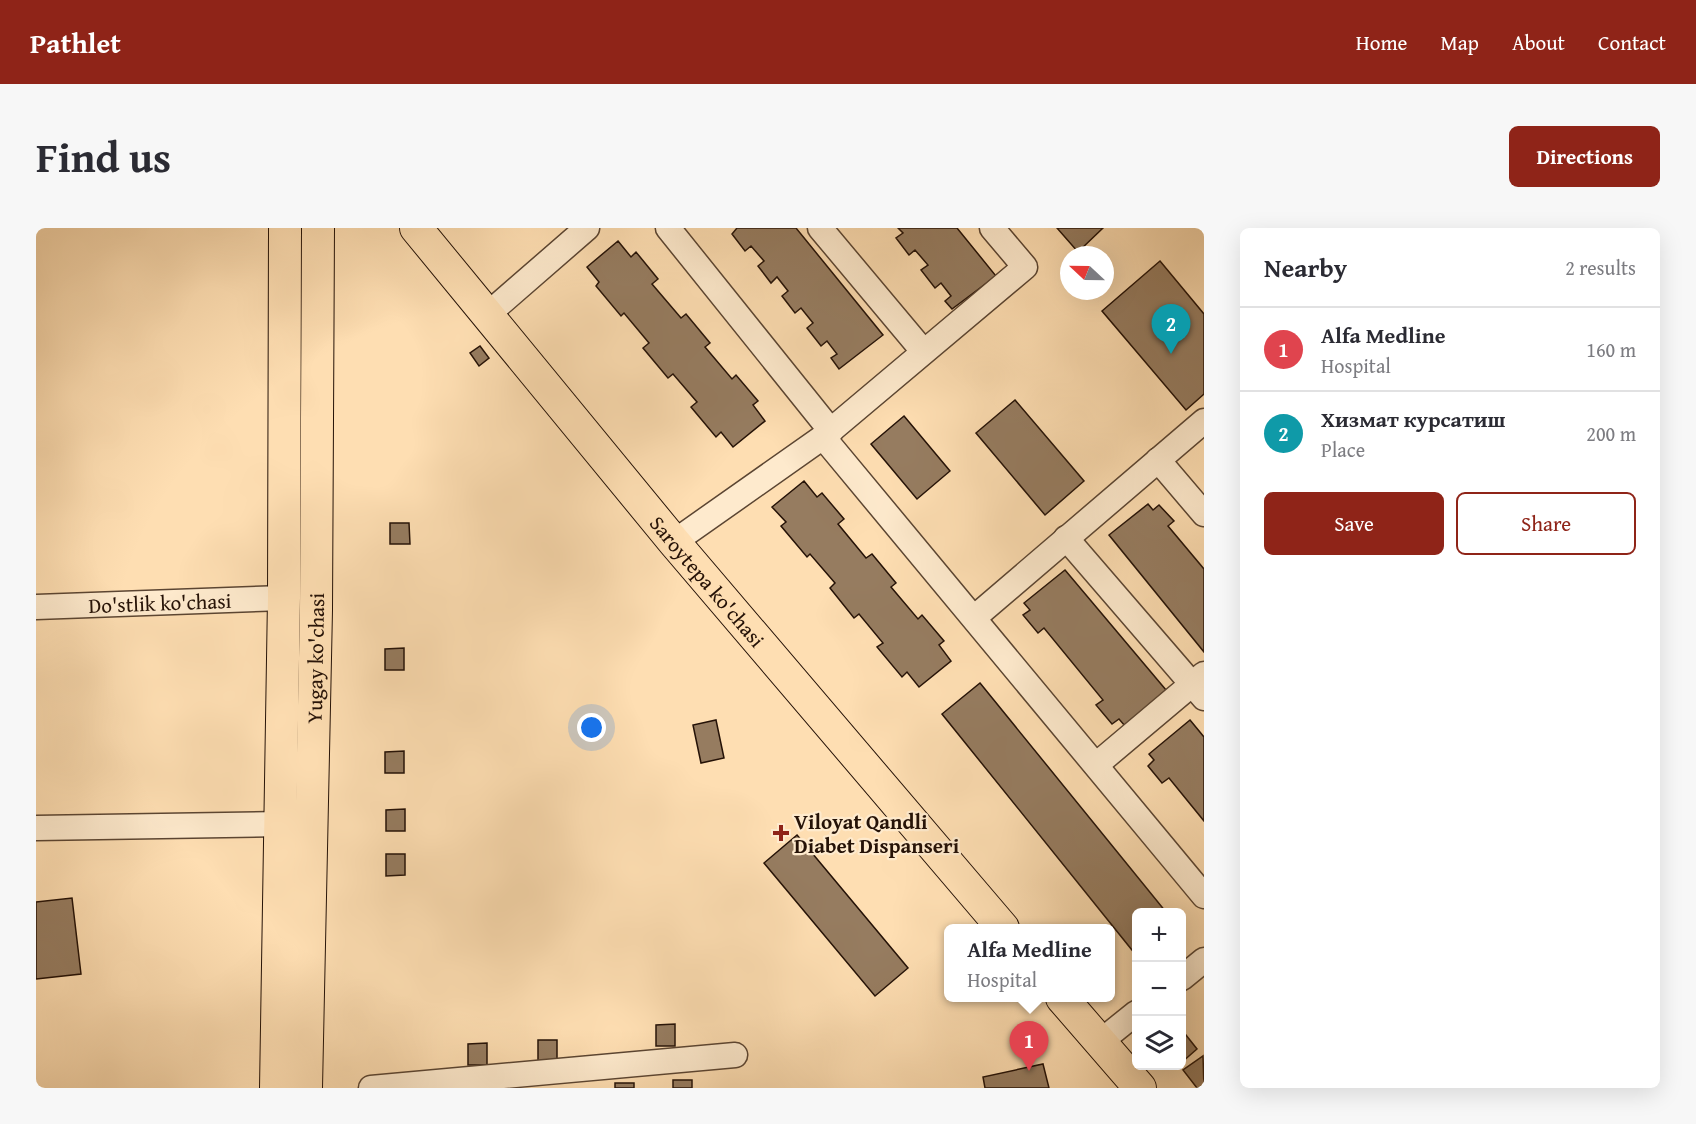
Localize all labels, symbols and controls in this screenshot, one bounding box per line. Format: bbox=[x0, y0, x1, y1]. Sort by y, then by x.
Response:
text: Pathlet bbox=[30, 22, 121, 63]
text: Home bbox=[1356, 27, 1407, 58]
text: Map bbox=[1440, 27, 1479, 58]
text: About bbox=[1512, 27, 1565, 58]
text: Contact bbox=[1598, 27, 1666, 58]
text: Find us bbox=[36, 126, 171, 187]
button: Directions bbox=[1509, 126, 1660, 187]
north arrow bbox=[1060, 246, 1114, 300]
text: Nearby bbox=[1264, 248, 1347, 287]
text: 2 results bbox=[1565, 253, 1636, 282]
pin: 2 bbox=[1152, 304, 1190, 354]
text: Alfa Medline bbox=[1321, 319, 1445, 351]
text: 1 bbox=[1278, 335, 1289, 364]
text: 160 m bbox=[1586, 335, 1636, 364]
text: Hospital bbox=[1321, 351, 1391, 380]
text: Хизмат курсатиш bbox=[1321, 403, 1505, 435]
text: 2 bbox=[1278, 419, 1289, 448]
text: 200 m bbox=[1586, 419, 1636, 448]
text: Place bbox=[1321, 435, 1365, 464]
button: Save bbox=[1264, 492, 1444, 555]
button: Share bbox=[1456, 492, 1636, 555]
street label: Saroytepa ko'chasi bbox=[643, 509, 773, 654]
street label: Do'stlik ko'chasi bbox=[88, 584, 232, 621]
street label: Yugay ko'chasi bbox=[298, 593, 332, 724]
your location bbox=[577, 713, 606, 742]
place label: Viloyat Qandli Diabet Dispanseri bbox=[794, 806, 960, 861]
marker: Viloyat Qandli Diabet Dispanseri bbox=[772, 824, 790, 842]
map controls bbox=[1132, 908, 1186, 1070]
button: + bbox=[1132, 908, 1186, 962]
popup bbox=[944, 924, 1115, 1002]
text: Alfa Medline bbox=[967, 933, 1092, 965]
button: − bbox=[1132, 962, 1186, 1016]
text: Hospital bbox=[967, 965, 1037, 994]
button: layers bbox=[1132, 1016, 1186, 1070]
pin: 1 bbox=[1010, 1022, 1048, 1071]

